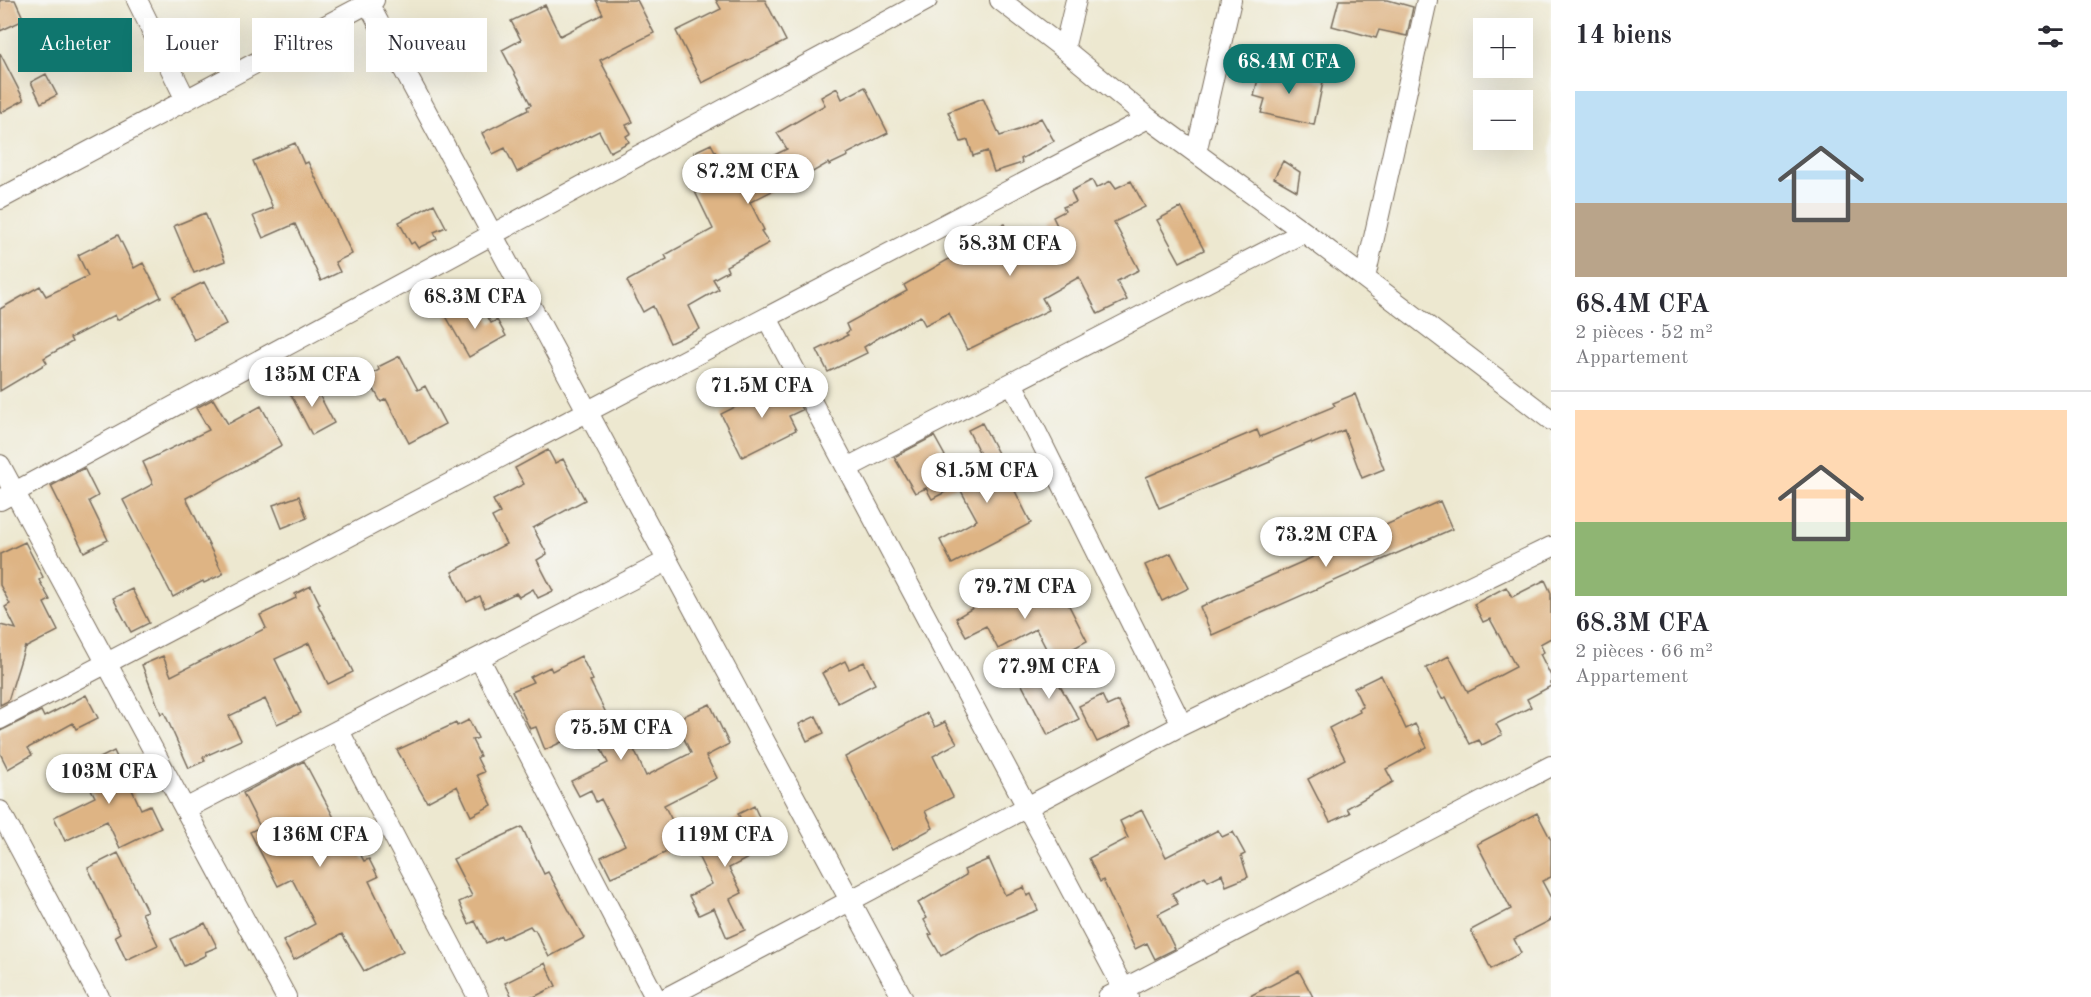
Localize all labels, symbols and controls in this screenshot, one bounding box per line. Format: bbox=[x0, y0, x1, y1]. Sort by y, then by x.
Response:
chip: Acheter bbox=[18, 18, 132, 72]
chip: Louer bbox=[144, 18, 240, 72]
chip: Filtres bbox=[252, 18, 354, 72]
chip: Nouveau bbox=[366, 18, 487, 72]
map controls bbox=[1473, 18, 1533, 150]
button: + bbox=[1473, 18, 1533, 78]
icon: filters bbox=[2034, 20, 2067, 53]
text: 14 biens bbox=[1575, 23, 1672, 49]
pin: 68.4M CFA bbox=[1220, 44, 1358, 95]
text: 68.4M CFA bbox=[1237, 53, 1341, 73]
button: − bbox=[1473, 90, 1533, 150]
icon: home bbox=[1767, 130, 1875, 238]
pin: 87.2M CFA bbox=[679, 154, 817, 205]
text: 87.2M CFA bbox=[696, 163, 800, 183]
pin: 58.3M CFA bbox=[941, 226, 1079, 277]
text: 58.3M CFA bbox=[958, 235, 1062, 255]
pin: 68.3M CFA bbox=[406, 279, 544, 330]
text: 68.3M CFA bbox=[423, 288, 527, 308]
text: 68.4M CFA bbox=[1575, 292, 1710, 318]
text: 2 pièces · 52 m² bbox=[1575, 323, 1713, 343]
text: Appartement bbox=[1575, 348, 1688, 368]
pin: 135M CFA bbox=[250, 357, 374, 408]
text: 135M CFA bbox=[263, 366, 361, 386]
pin: 71.5M CFA bbox=[693, 368, 831, 419]
text: 71.5M CFA bbox=[710, 377, 814, 397]
icon: home bbox=[1767, 449, 1875, 557]
pin: 81.5M CFA bbox=[918, 453, 1056, 504]
text: 81.5M CFA bbox=[935, 462, 1039, 482]
pin: 73.2M CFA bbox=[1257, 517, 1395, 568]
text: 73.2M CFA bbox=[1274, 526, 1378, 546]
pin: 79.7M CFA bbox=[956, 569, 1094, 620]
text: 79.7M CFA bbox=[973, 578, 1077, 598]
text: 68.3M CFA bbox=[1575, 611, 1710, 637]
text: 2 pièces · 66 m² bbox=[1575, 642, 1713, 662]
pin: 77.9M CFA bbox=[980, 649, 1118, 700]
text: 77.9M CFA bbox=[997, 658, 1101, 678]
text: Appartement bbox=[1575, 667, 1688, 687]
pin: 75.5M CFA bbox=[552, 710, 690, 761]
text: 75.5M CFA bbox=[569, 719, 673, 739]
pin: 103M CFA bbox=[47, 754, 171, 805]
text: 103M CFA bbox=[60, 763, 158, 783]
pin: 136M CFA bbox=[258, 817, 382, 868]
pin: 119M CFA bbox=[663, 817, 787, 868]
text: 136M CFA bbox=[271, 826, 369, 846]
text: 119M CFA bbox=[676, 826, 774, 846]

